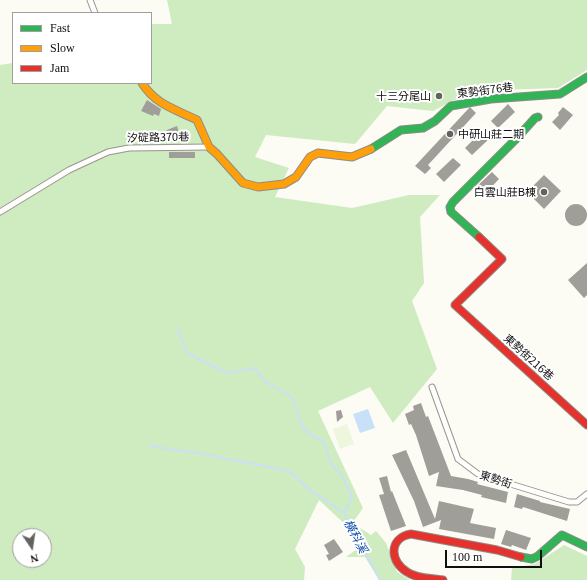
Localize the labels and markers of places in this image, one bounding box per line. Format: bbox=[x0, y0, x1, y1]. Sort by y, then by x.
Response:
place label: 十三分尾山 bbox=[376, 89, 431, 103]
marker: 十三分尾山 bbox=[434, 91, 444, 101]
place label: 中研山莊二期 bbox=[458, 127, 524, 141]
marker: 中研山莊二期 bbox=[445, 129, 455, 139]
place label: 白雲山莊B棟 bbox=[474, 185, 536, 199]
marker: 白雲山莊B棟 bbox=[539, 187, 549, 197]

